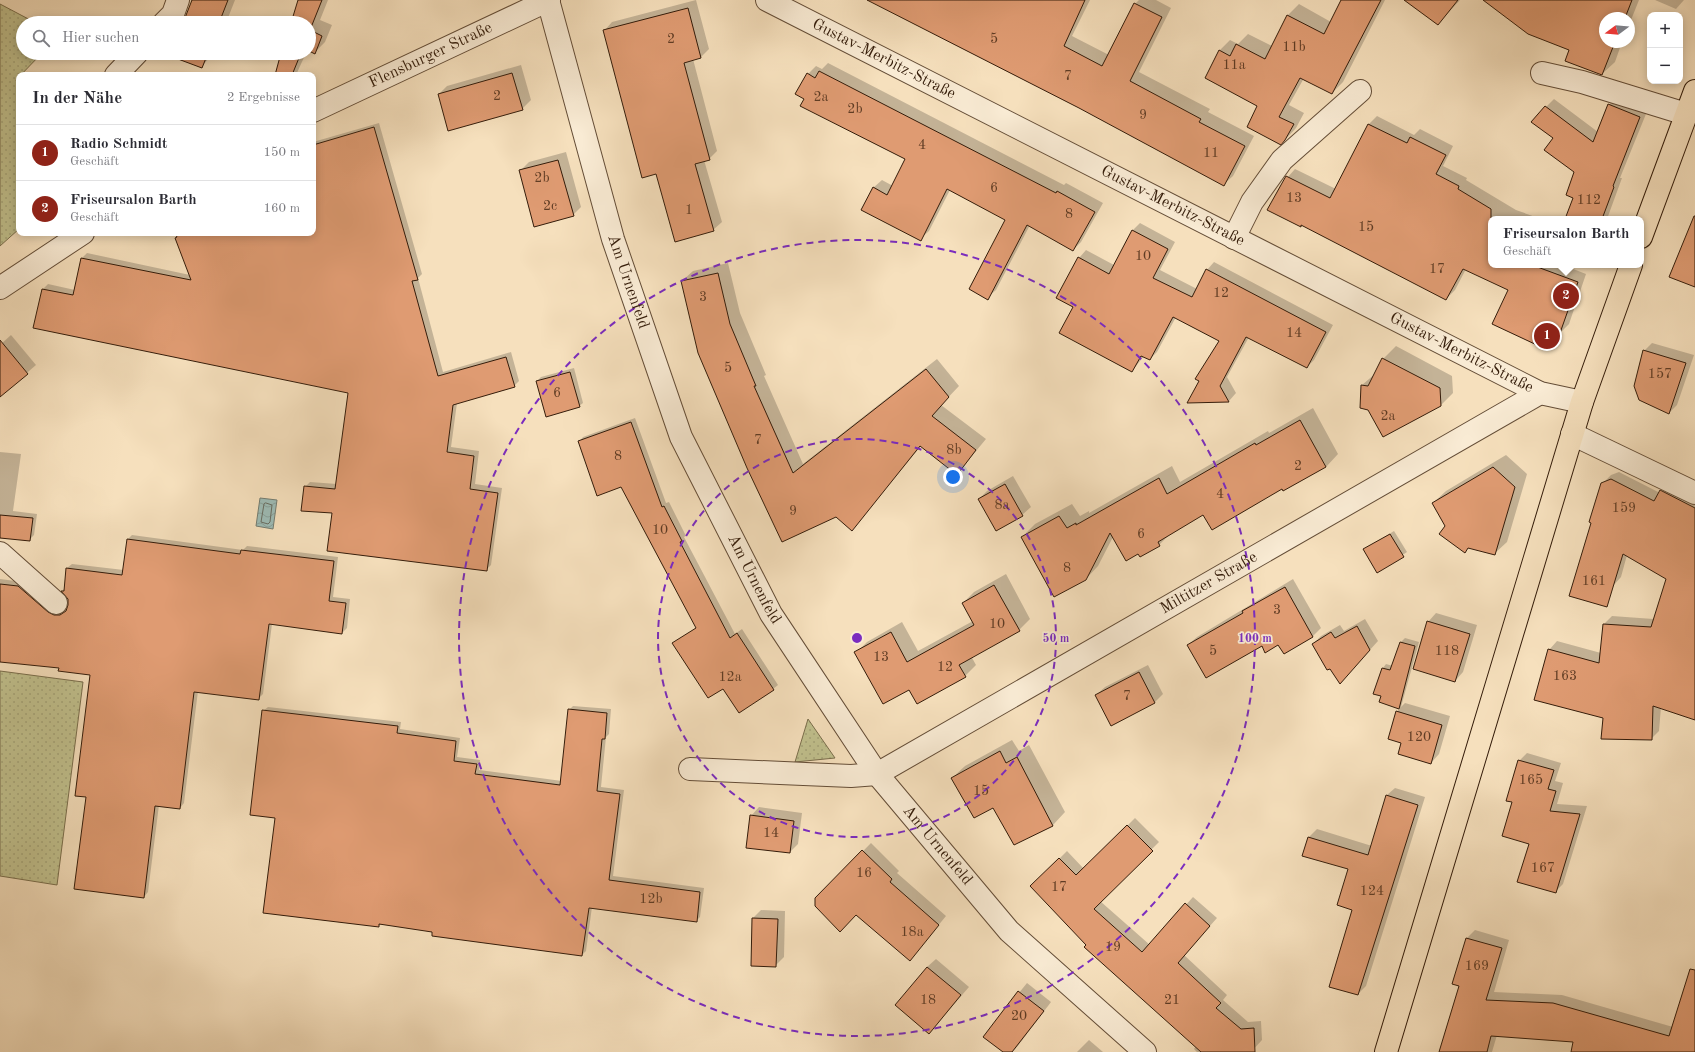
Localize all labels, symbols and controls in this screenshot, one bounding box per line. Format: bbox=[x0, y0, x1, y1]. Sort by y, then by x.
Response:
north arrow bbox=[1599, 12, 1635, 48]
map controls bbox=[1647, 12, 1683, 84]
button: + bbox=[1647, 12, 1683, 48]
search box bbox=[16, 16, 316, 60]
street label: Gustav-Merbitz-Straße bbox=[809, 16, 958, 102]
street label: Flensburger Straße bbox=[366, 20, 495, 91]
icon: search bbox=[30, 27, 52, 49]
text: Hier suchen bbox=[62, 31, 139, 46]
house number: 2 bbox=[667, 32, 675, 46]
house number: 5 bbox=[990, 32, 998, 46]
house number: 11b bbox=[1282, 40, 1306, 54]
button: − bbox=[1647, 48, 1683, 84]
house number: 11a bbox=[1222, 58, 1246, 72]
house number: 7 bbox=[1064, 69, 1072, 83]
house number: 2 bbox=[493, 89, 501, 103]
text: In der Nähe bbox=[32, 90, 122, 107]
house number: 2a bbox=[813, 90, 829, 104]
text: 2 Ergebnisse bbox=[227, 91, 300, 104]
house number: 2b bbox=[847, 102, 863, 116]
house number: 9 bbox=[1139, 108, 1147, 122]
text: Radio Schmidt bbox=[70, 137, 168, 152]
house number: 4 bbox=[918, 138, 926, 152]
text: 1 bbox=[41, 146, 49, 159]
text: 150 m bbox=[263, 146, 300, 159]
house number: 11 bbox=[1203, 146, 1219, 160]
text: Geschäft bbox=[70, 155, 119, 168]
street label: Gustav-Merbitz-Straße bbox=[1098, 163, 1247, 249]
house number: 2b bbox=[534, 171, 550, 185]
house number: 6 bbox=[990, 181, 998, 195]
house number: 13 bbox=[1286, 191, 1302, 205]
text: Friseursalon Barth bbox=[70, 193, 197, 208]
house number: 112 bbox=[1577, 193, 1601, 207]
house number: 2c bbox=[543, 199, 557, 213]
text: 2 bbox=[41, 202, 49, 215]
text: 160 m bbox=[263, 202, 300, 215]
house number: 1 bbox=[685, 203, 693, 217]
house number: 8 bbox=[1065, 207, 1073, 221]
text: Geschäft bbox=[70, 211, 119, 224]
popup bbox=[1488, 216, 1644, 268]
house number: 15 bbox=[1358, 220, 1374, 234]
text: Friseursalon Barth bbox=[1503, 227, 1629, 242]
street label: Am Urnenfeld bbox=[604, 233, 651, 331]
text: Geschäft bbox=[1503, 245, 1552, 258]
house number: 10 bbox=[1135, 249, 1151, 263]
house number: 17 bbox=[1429, 262, 1445, 276]
pin: 2 bbox=[1553, 281, 1579, 311]
house number: 12 bbox=[1213, 286, 1229, 300]
house number: 3 bbox=[699, 290, 707, 304]
street label: Gustav-Merbitz-Straße bbox=[1387, 310, 1536, 396]
pin: 1 bbox=[1534, 321, 1560, 351]
house number: 14 bbox=[1286, 326, 1302, 340]
house number: 5 bbox=[724, 361, 732, 375]
house number: 157 bbox=[1648, 367, 1672, 381]
house number: 6 bbox=[553, 386, 561, 400]
house number: 2a bbox=[1380, 409, 1396, 423]
house number: 7 bbox=[754, 433, 762, 447]
house number: 8b bbox=[946, 443, 962, 457]
house number: 8 bbox=[614, 449, 622, 463]
house number: 2 bbox=[1294, 459, 1302, 473]
your location bbox=[943, 467, 963, 487]
house number: 4 bbox=[1216, 487, 1224, 501]
house number: 8a bbox=[994, 498, 1010, 512]
house number: 159 bbox=[1612, 501, 1636, 515]
house number: 9 bbox=[789, 504, 797, 518]
house number: 10 bbox=[652, 523, 668, 537]
house number: 6 bbox=[1137, 527, 1145, 541]
street label: Am Urnenfeld bbox=[724, 532, 784, 627]
street label: Miltitzer Straße bbox=[1158, 549, 1260, 617]
house number: 8 bbox=[1063, 561, 1071, 575]
house number: 161 bbox=[1582, 574, 1606, 588]
house number: 3 bbox=[1273, 603, 1281, 617]
house number: 10 bbox=[989, 617, 1005, 631]
centre of rings bbox=[850, 631, 864, 645]
text: 50 m bbox=[1043, 632, 1070, 645]
text: 100 m bbox=[1238, 633, 1272, 645]
house number: 5 bbox=[1209, 644, 1217, 658]
house number: 118 bbox=[1435, 644, 1459, 658]
house number: 13 bbox=[873, 650, 889, 664]
house number: 12 bbox=[937, 660, 953, 674]
house number: 163 bbox=[1553, 669, 1577, 683]
house number: 12a bbox=[718, 670, 742, 684]
house number: 7 bbox=[1123, 689, 1131, 703]
house number: 120 bbox=[1407, 730, 1431, 744]
house number: 165 bbox=[1519, 773, 1543, 787]
house number: 15 bbox=[973, 784, 989, 798]
street label: Am Urnenfeld bbox=[899, 803, 975, 888]
house number: 14 bbox=[763, 826, 779, 840]
house number: 167 bbox=[1531, 861, 1555, 875]
house number: 16 bbox=[856, 866, 872, 880]
house number: 17 bbox=[1051, 880, 1067, 894]
house number: 124 bbox=[1360, 884, 1384, 898]
house number: 12b bbox=[639, 892, 663, 906]
house number: 18a bbox=[900, 925, 924, 939]
house number: 19 bbox=[1105, 940, 1121, 954]
house number: 169 bbox=[1465, 959, 1489, 973]
house number: 18 bbox=[920, 993, 936, 1007]
house number: 21 bbox=[1164, 993, 1180, 1007]
house number: 20 bbox=[1011, 1009, 1027, 1023]

